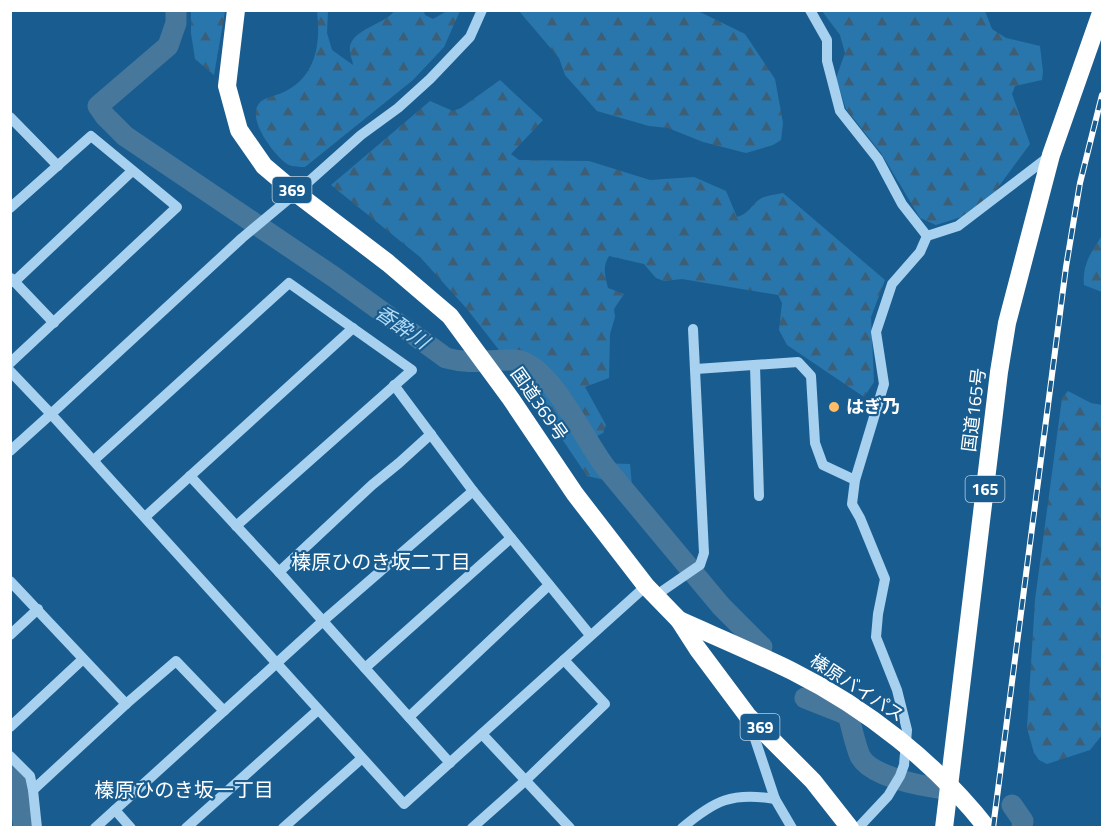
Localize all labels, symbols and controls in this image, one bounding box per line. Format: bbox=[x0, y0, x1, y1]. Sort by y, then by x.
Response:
road number: 369 bbox=[272, 177, 312, 203]
water label: 香酔川 bbox=[369, 297, 437, 358]
street label: 国道369号 bbox=[504, 361, 575, 446]
street label: 国道165号 bbox=[955, 366, 992, 453]
place label: はぎ乃 bbox=[846, 393, 900, 420]
marker: はぎ乃 bbox=[827, 400, 841, 414]
road number: 165 bbox=[966, 476, 1004, 502]
district label: 榛原ひのき坂二丁目 bbox=[291, 546, 471, 577]
street label: 榛原バイパス bbox=[805, 647, 910, 728]
road number: 369 bbox=[740, 714, 780, 740]
district label: 榛原ひのき坂一丁目 bbox=[94, 774, 274, 805]

